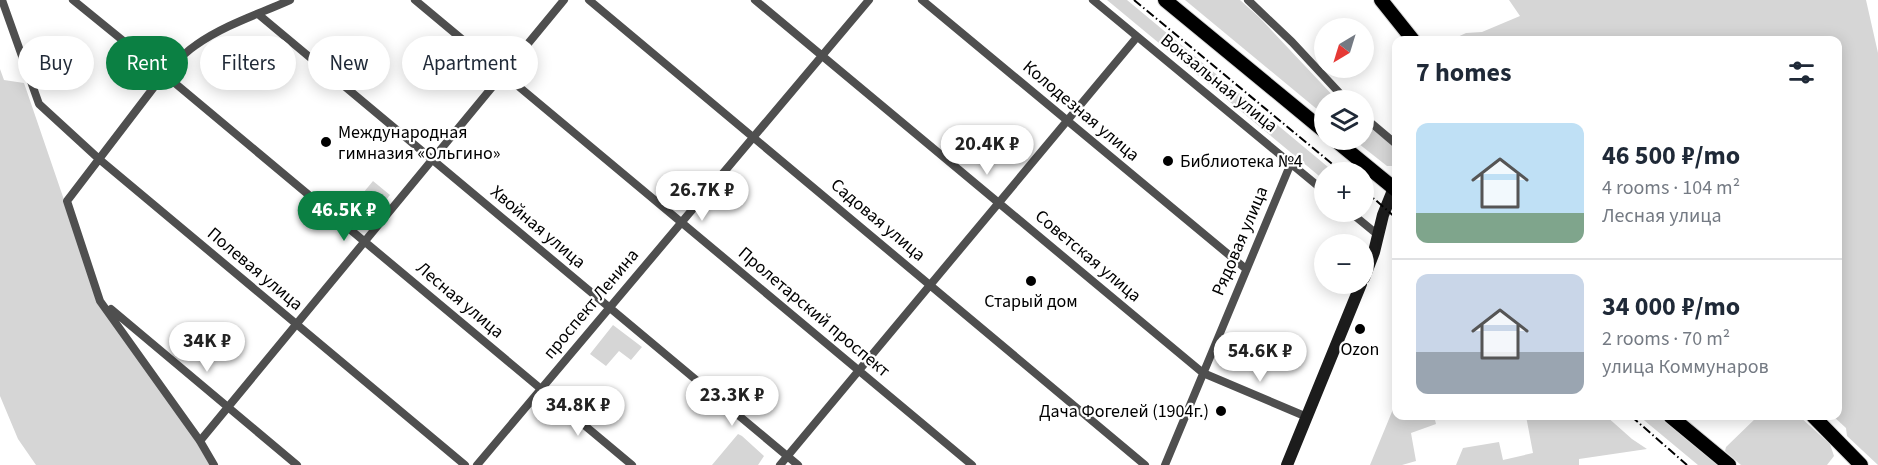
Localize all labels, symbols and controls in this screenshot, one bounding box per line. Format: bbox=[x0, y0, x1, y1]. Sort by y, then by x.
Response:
north arrow bbox=[1314, 18, 1374, 78]
map controls bbox=[1314, 18, 1374, 294]
street label: Вокзальная улица bbox=[1155, 28, 1283, 138]
chip: Buy bbox=[18, 36, 94, 90]
chip: Rent bbox=[106, 36, 188, 90]
chip: Filters bbox=[200, 36, 296, 90]
chip: New bbox=[308, 36, 390, 90]
chip: Apartment bbox=[402, 36, 538, 90]
text: 7 homes bbox=[1416, 54, 1511, 91]
street label: Колодезная улица bbox=[1017, 55, 1145, 167]
icon: filters bbox=[1785, 56, 1818, 89]
button: layers bbox=[1314, 90, 1374, 150]
place label: Международная гимназия «Ольгино» bbox=[338, 120, 501, 166]
pin: 20.4K ₽ bbox=[932, 125, 1042, 176]
text: 20.4K ₽ bbox=[955, 130, 1019, 158]
marker: Международная гимназия «Ольгино» bbox=[319, 135, 333, 149]
text: 46 500 ₽/mo bbox=[1602, 137, 1740, 174]
icon: home bbox=[1464, 147, 1536, 219]
place label: Библиотека №4 bbox=[1180, 149, 1303, 174]
marker: Библиотека №4 bbox=[1161, 154, 1175, 168]
button: + bbox=[1314, 162, 1374, 222]
pin: 26.7K ₽ bbox=[647, 171, 757, 222]
street label: Садовая улица bbox=[825, 173, 931, 267]
text: 4 rooms · 104 m² bbox=[1602, 174, 1740, 202]
text: 26.7K ₽ bbox=[670, 176, 734, 204]
street label: Хвойная улица bbox=[485, 180, 591, 274]
street label: Рядовая улица bbox=[1206, 182, 1274, 300]
pin: 46.5K ₽ bbox=[289, 191, 399, 242]
text: 46.5K ₽ bbox=[312, 196, 376, 224]
text: Лесная улица bbox=[1602, 202, 1722, 230]
street label: Советская улица bbox=[1029, 204, 1147, 308]
street label: Полевая улица bbox=[202, 221, 308, 317]
button: − bbox=[1314, 234, 1374, 294]
street label: Пролетарский проспект bbox=[733, 241, 895, 383]
street label: проспект Ленина bbox=[537, 243, 645, 365]
street label: Лесная улица bbox=[411, 256, 509, 344]
marker: Старый дом bbox=[1024, 274, 1038, 288]
text: 34 000 ₽/mo bbox=[1602, 288, 1740, 325]
place label: Старый дом bbox=[984, 289, 1078, 314]
icon: home bbox=[1464, 298, 1536, 370]
pin: 34K ₽ bbox=[165, 322, 249, 373]
marker: Ozon bbox=[1353, 322, 1367, 336]
text: 2 rooms · 70 m² bbox=[1602, 325, 1730, 353]
text: 34K ₽ bbox=[183, 327, 231, 355]
pin: 54.6K ₽ bbox=[1205, 332, 1315, 383]
text: 54.6K ₽ bbox=[1228, 337, 1292, 365]
place label: Ozon bbox=[1341, 337, 1379, 362]
text: улица Коммунаров bbox=[1602, 353, 1769, 381]
pin: 23.3K ₽ bbox=[677, 376, 787, 427]
text: 23.3K ₽ bbox=[700, 381, 764, 409]
pin: 34.8K ₽ bbox=[523, 386, 633, 437]
text: 34.8K ₽ bbox=[546, 391, 610, 419]
place label: Дача Фогелей (1904г.) bbox=[1039, 399, 1209, 424]
marker: Дача Фогелей (1904г.) bbox=[1214, 404, 1228, 418]

